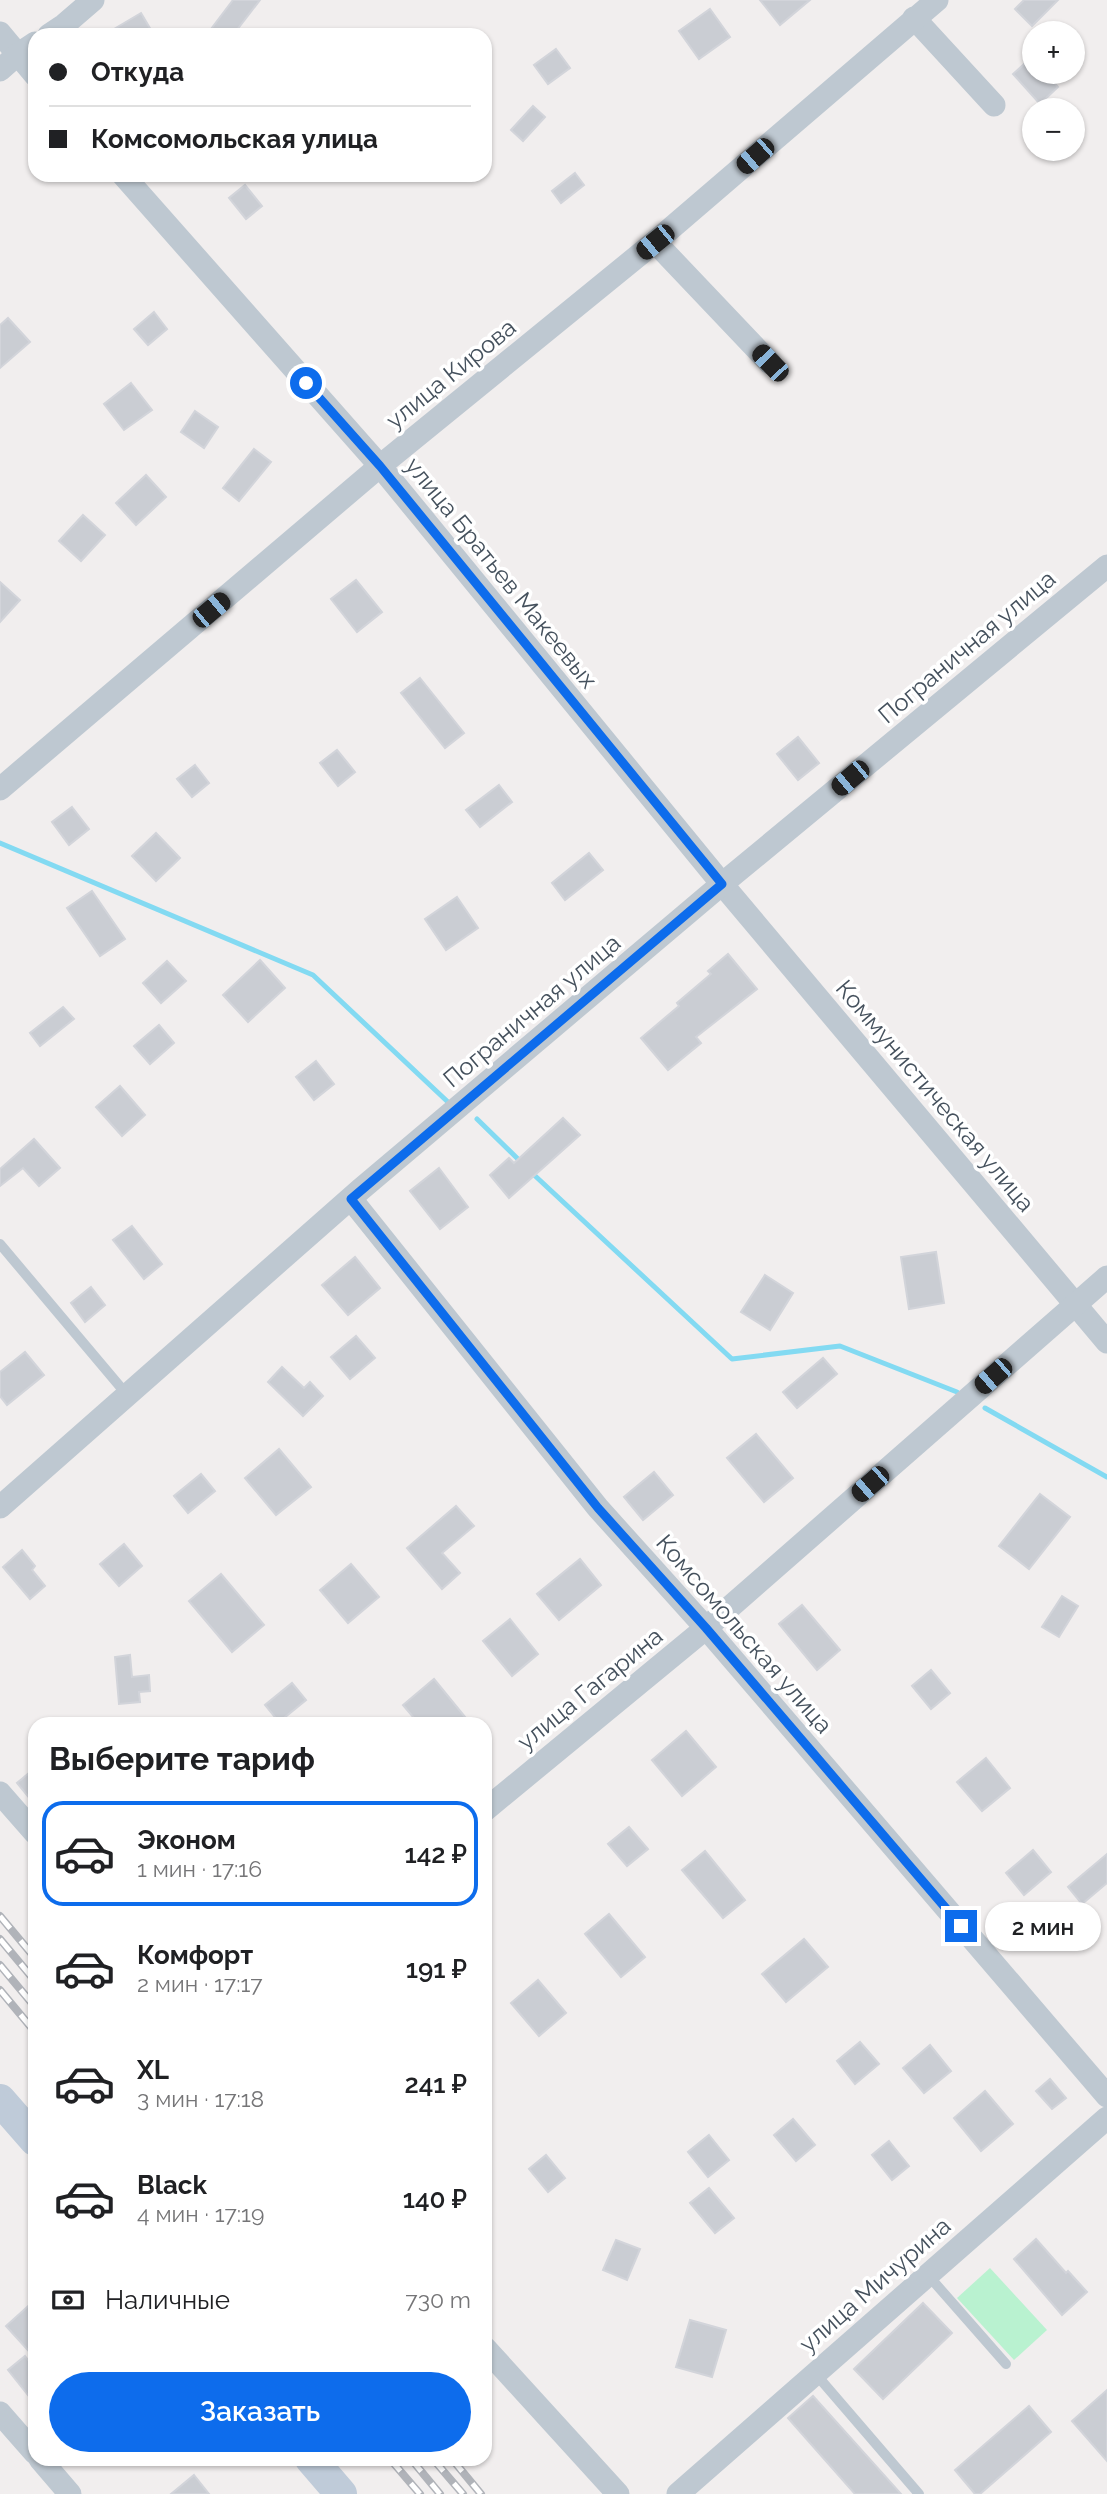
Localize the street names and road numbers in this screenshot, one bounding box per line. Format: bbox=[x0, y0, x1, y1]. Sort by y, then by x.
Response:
street label: улица Кирова bbox=[380, 312, 521, 435]
street label: улица Братьев Макеевых bbox=[399, 451, 604, 694]
street label: Пограничная улица bbox=[872, 564, 1061, 729]
street label: Пограничная улица bbox=[437, 928, 626, 1093]
street label: Коммунистическая улица bbox=[830, 974, 1041, 1217]
street label: Комсомольская улица bbox=[650, 1528, 839, 1739]
street label: улица Гагарина bbox=[511, 1621, 668, 1756]
street label: улица Мичурина bbox=[793, 2211, 956, 2358]

